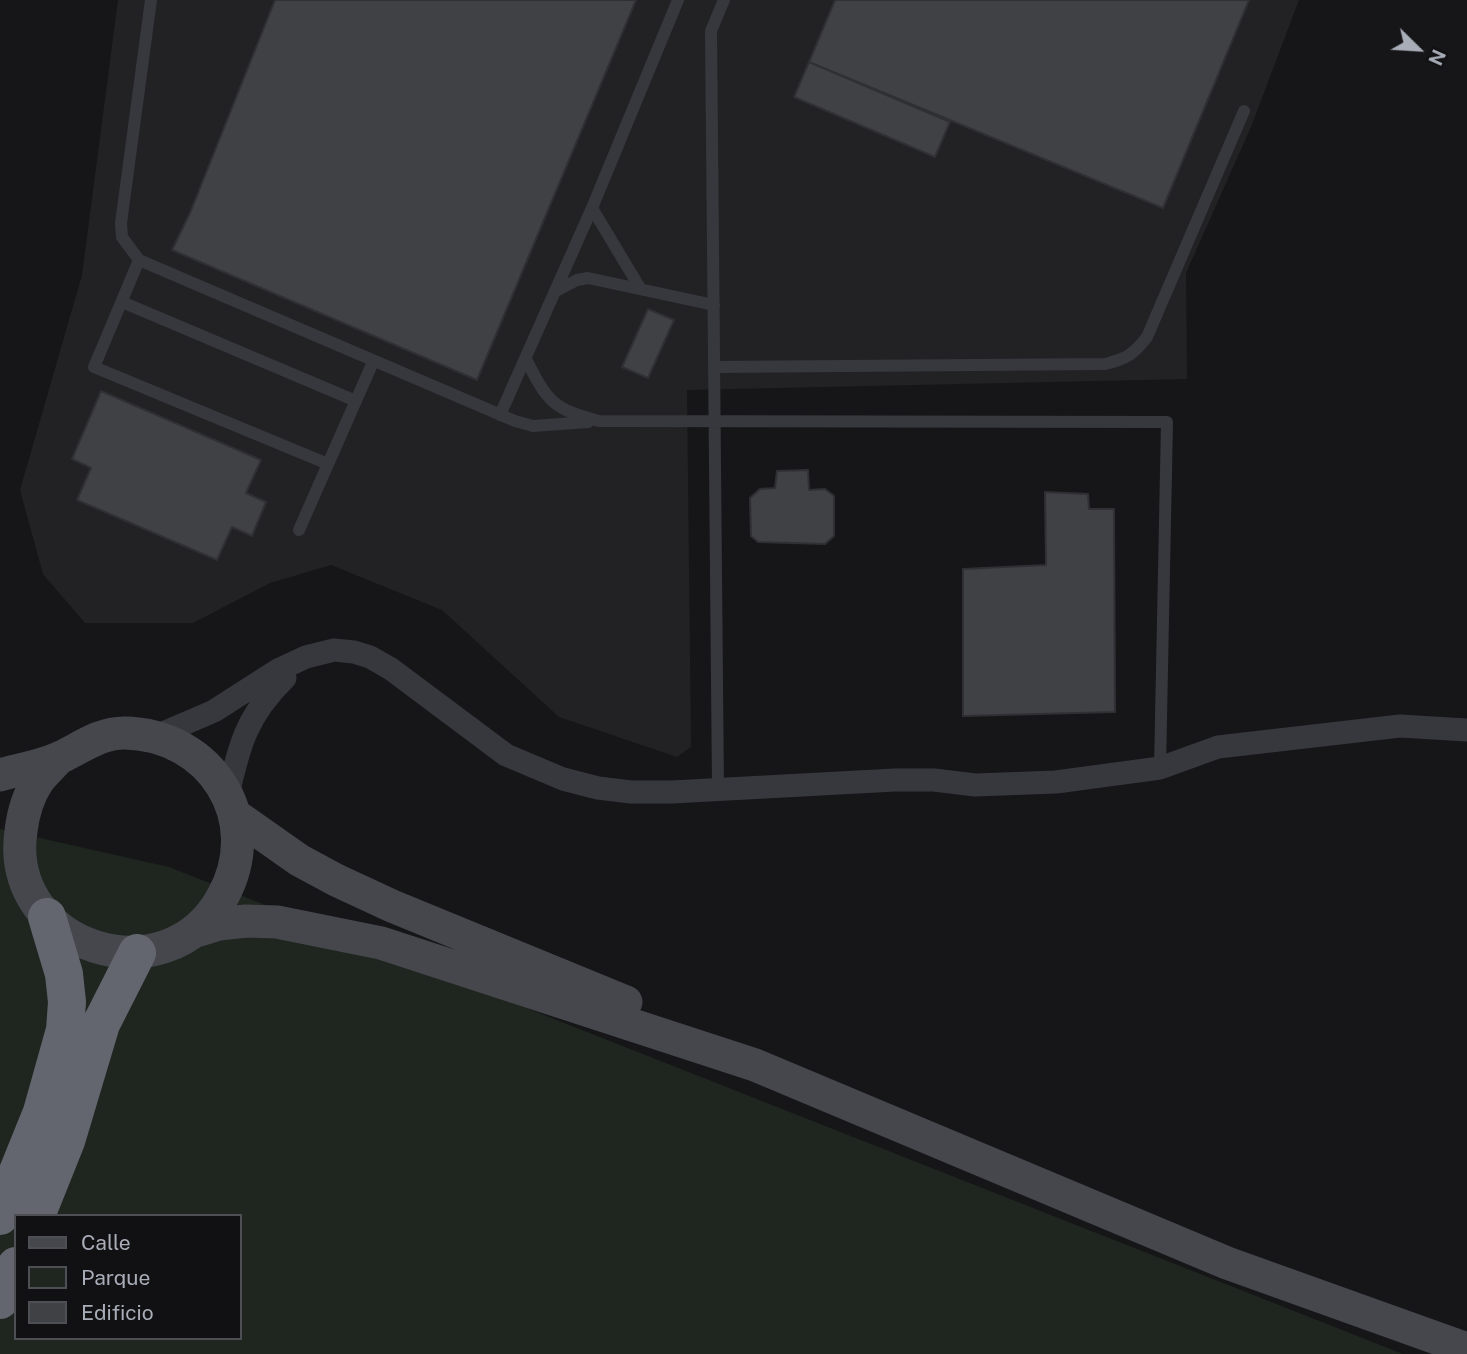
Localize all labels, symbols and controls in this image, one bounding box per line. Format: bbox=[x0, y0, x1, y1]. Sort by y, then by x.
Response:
north arrow bbox=[1383, 14, 1453, 84]
text: N bbox=[1424, 46, 1450, 69]
legend bbox=[14, 1214, 242, 1340]
text: Calle bbox=[81, 1230, 131, 1255]
text: Parque bbox=[81, 1265, 150, 1290]
text: Edificio bbox=[81, 1300, 154, 1325]

